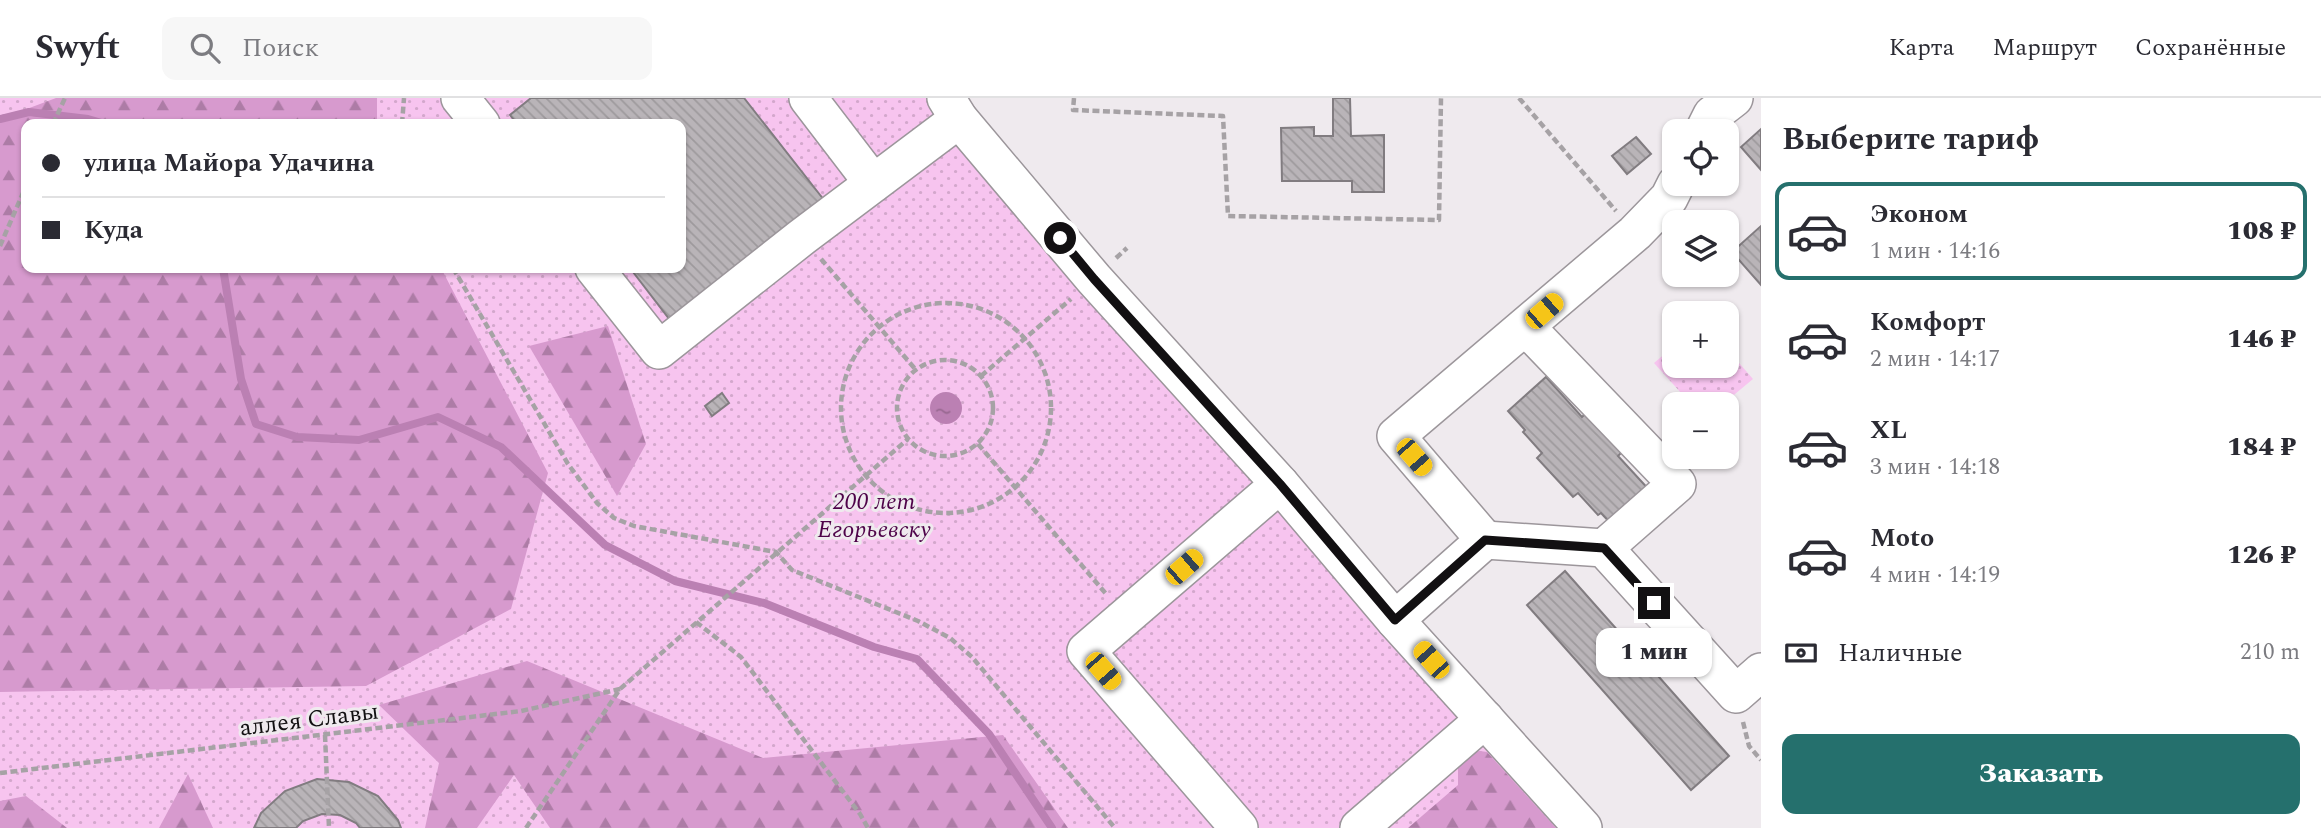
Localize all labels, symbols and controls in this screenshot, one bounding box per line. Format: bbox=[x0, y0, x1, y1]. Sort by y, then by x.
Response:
search box bbox=[162, 17, 652, 80]
text: Swyft bbox=[35, 23, 120, 73]
text: Поиск bbox=[242, 28, 319, 68]
icon: search bbox=[186, 29, 224, 67]
text: Карта bbox=[1889, 30, 1954, 66]
text: Маршрут bbox=[1992, 30, 2097, 66]
text: Сохранённые bbox=[2135, 30, 2286, 66]
text: Выберите тариф bbox=[1782, 115, 2039, 164]
map controls bbox=[1662, 119, 1739, 469]
button: locate bbox=[1662, 119, 1739, 196]
text: улица Майора Удачина bbox=[84, 143, 374, 183]
text: Эконом bbox=[1870, 194, 1968, 234]
icon: car bbox=[1786, 200, 1849, 263]
text: Куда bbox=[84, 210, 143, 250]
button: layers bbox=[1662, 210, 1739, 287]
text: 108 ₽ bbox=[2227, 211, 2296, 251]
route start bbox=[1044, 222, 1076, 254]
text: 1 мин · 14:16 bbox=[1870, 234, 2000, 269]
car bbox=[1522, 289, 1567, 333]
button: + bbox=[1662, 301, 1739, 378]
text: Комфорт bbox=[1870, 302, 1985, 342]
icon: car bbox=[1786, 308, 1849, 371]
text: 146 ₽ bbox=[2227, 319, 2296, 359]
text: 2 мин · 14:17 bbox=[1870, 342, 2000, 377]
button: − bbox=[1662, 392, 1739, 469]
text: XL bbox=[1870, 410, 1907, 450]
icon: car bbox=[1786, 416, 1849, 479]
text: 184 ₽ bbox=[2227, 427, 2296, 467]
car bbox=[1393, 434, 1436, 480]
text: 3 мин · 14:18 bbox=[1870, 450, 2000, 485]
park label: 200 лет Егорьевску bbox=[817, 484, 931, 548]
text: Moto bbox=[1870, 518, 1934, 558]
icon: car bbox=[1786, 524, 1849, 587]
text: 126 ₽ bbox=[2227, 535, 2296, 575]
car bbox=[1162, 545, 1207, 589]
text: 4 мин · 14:19 bbox=[1870, 558, 2000, 593]
route end bbox=[1638, 587, 1670, 619]
callout: 1 мин bbox=[1596, 628, 1712, 676]
text: Наличные bbox=[1838, 633, 1963, 673]
icon: cash bbox=[1782, 634, 1820, 672]
text: 1 мин bbox=[1620, 635, 1688, 670]
text: 210 m bbox=[2240, 635, 2300, 670]
car bbox=[1410, 637, 1453, 683]
car bbox=[1082, 648, 1125, 694]
street label: аллея Славы bbox=[238, 694, 381, 746]
button: Заказать bbox=[1782, 734, 2300, 814]

